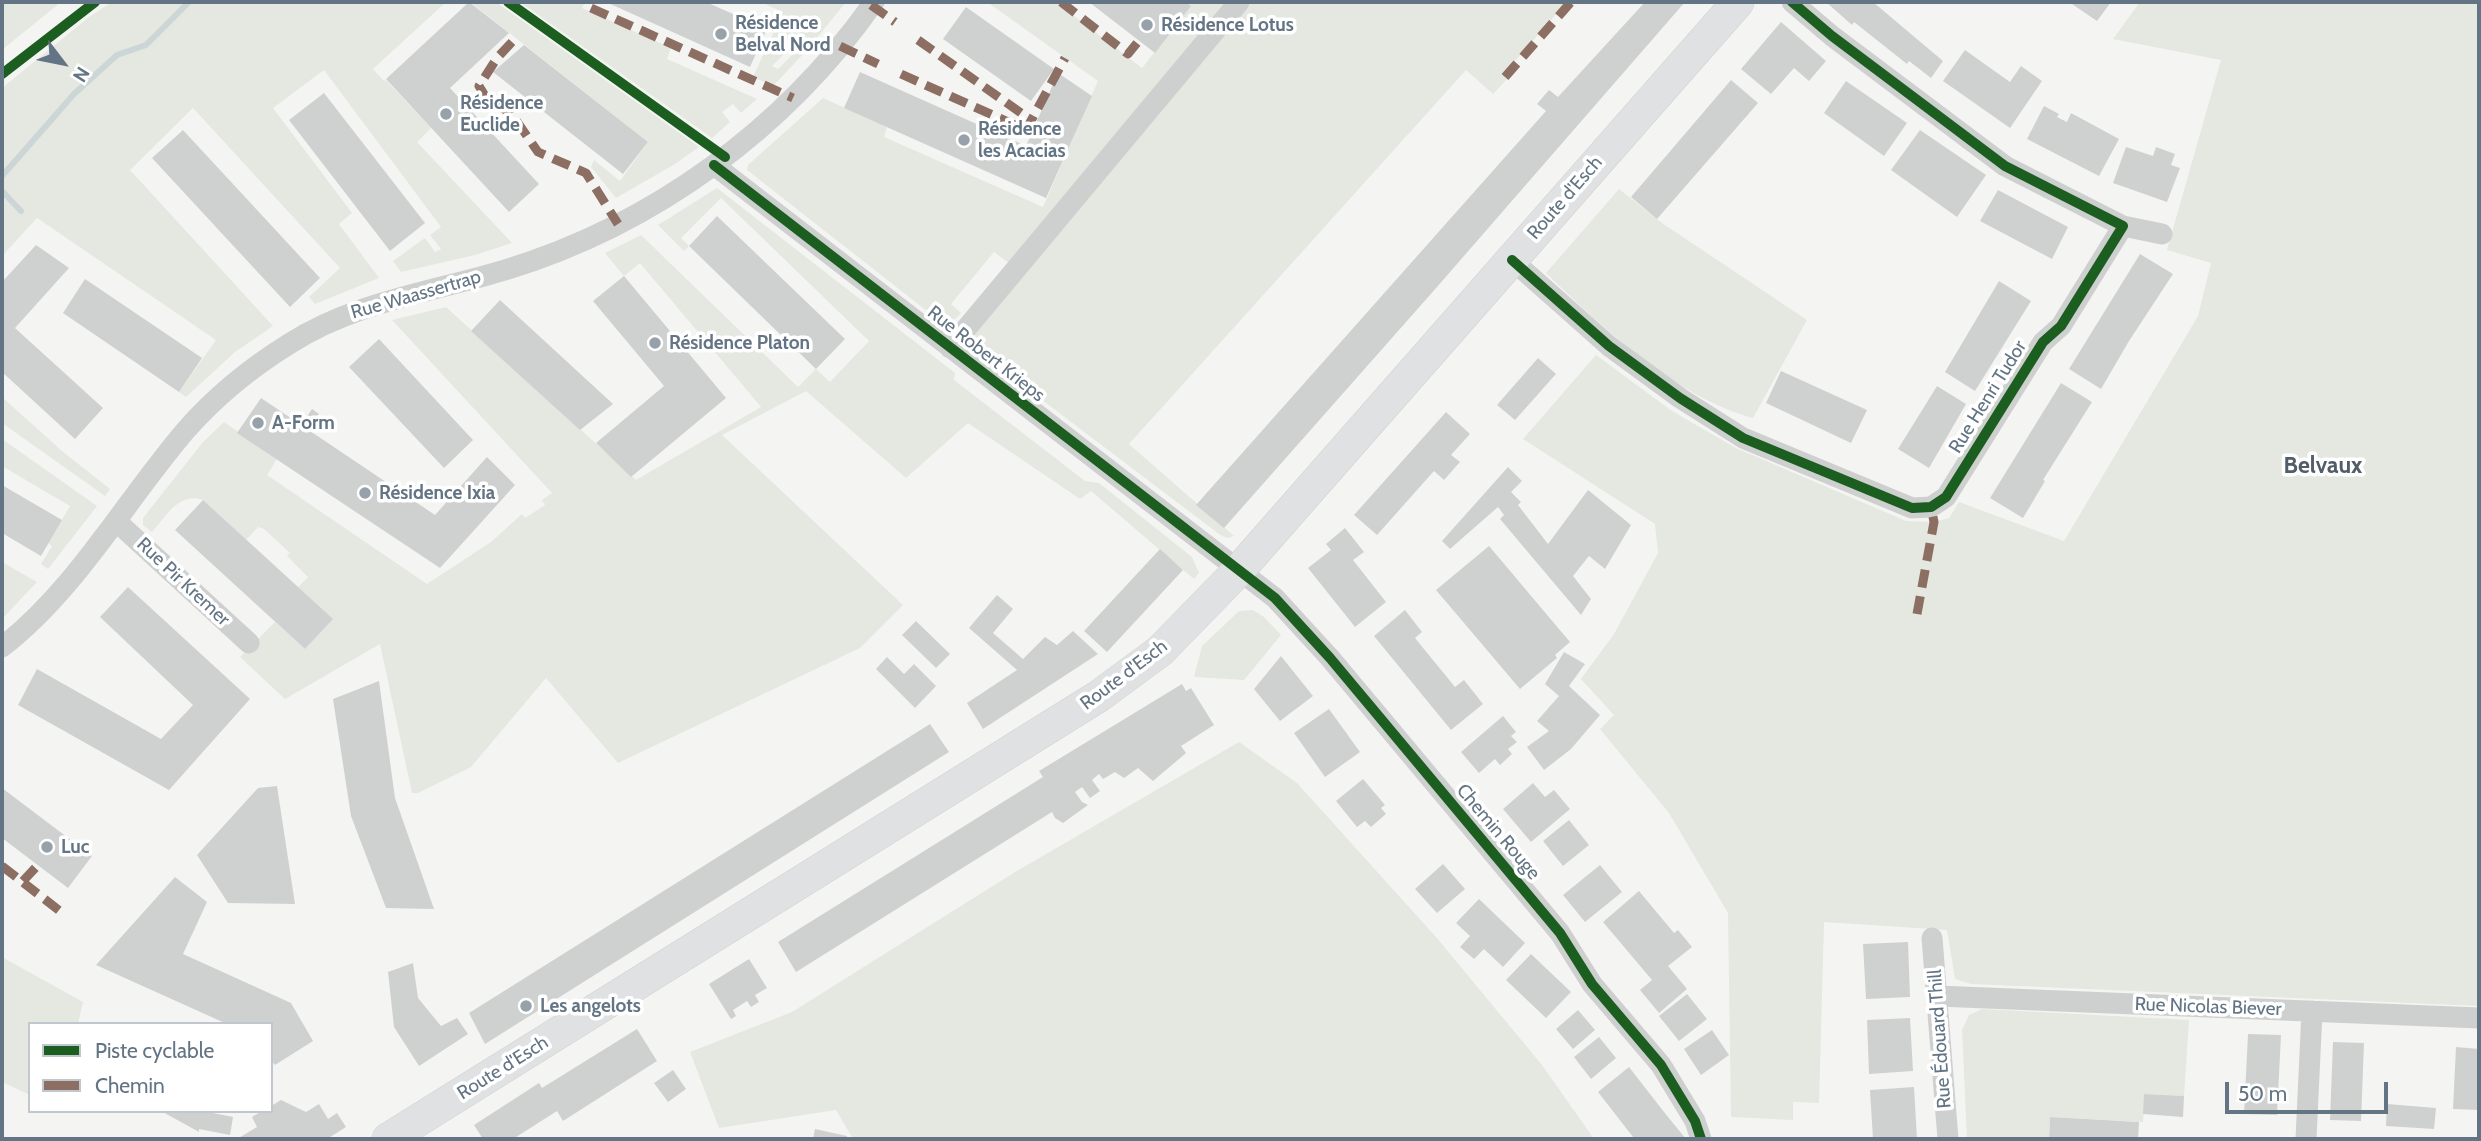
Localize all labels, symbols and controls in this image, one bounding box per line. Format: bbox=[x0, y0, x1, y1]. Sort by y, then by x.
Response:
place label: Résidence Belval Nord bbox=[735, 12, 831, 56]
place label: Résidence Lotus bbox=[1161, 14, 1294, 36]
marker: Résidence Lotus bbox=[1139, 17, 1155, 33]
marker: Résidence Belval Nord bbox=[713, 26, 729, 42]
north arrow bbox=[28, 28, 98, 98]
text: N bbox=[68, 63, 95, 86]
place label: Résidence Euclide bbox=[460, 92, 543, 136]
marker: Résidence Euclide bbox=[438, 106, 454, 122]
place label: Résidence les Acacias bbox=[978, 118, 1065, 162]
marker: Résidence les Acacias bbox=[956, 132, 972, 148]
street label: Route d'Esch bbox=[1523, 152, 1607, 244]
street label: Rue Waassertrap bbox=[348, 266, 484, 324]
street label: Rue Robert Krieps bbox=[923, 301, 1049, 407]
place label: Résidence Platon bbox=[669, 332, 810, 354]
marker: Résidence Platon bbox=[647, 335, 663, 351]
street label: Rue Henri Tudor bbox=[1944, 337, 2032, 457]
place label: A-Form bbox=[272, 412, 335, 434]
marker: A-Form bbox=[250, 415, 266, 431]
district label: Belvaux bbox=[2284, 452, 2362, 480]
place label: Résidence Ixia bbox=[379, 482, 495, 504]
marker: Résidence Ixia bbox=[357, 485, 373, 501]
street label: Rue Pir Kremer bbox=[132, 533, 234, 631]
street label: Route d'Esch bbox=[1076, 635, 1172, 715]
street label: Chemin Rouge bbox=[1451, 779, 1545, 885]
place label: Luc bbox=[61, 836, 89, 858]
marker: Luc bbox=[39, 839, 55, 855]
street label: Rue Édouard Thill bbox=[1924, 969, 1956, 1109]
street label: Rue Nicolas Biever bbox=[2134, 993, 2282, 1021]
place label: Les angelots bbox=[540, 995, 641, 1017]
marker: Les angelots bbox=[518, 998, 534, 1014]
legend bbox=[28, 1022, 273, 1113]
street label: Route d'Esch bbox=[453, 1031, 553, 1105]
text: Piste cyclable bbox=[95, 1038, 214, 1063]
scale bar bbox=[2229, 1068, 2392, 1112]
text: Chemin bbox=[95, 1073, 165, 1098]
text: 50 m bbox=[2238, 1081, 2287, 1106]

